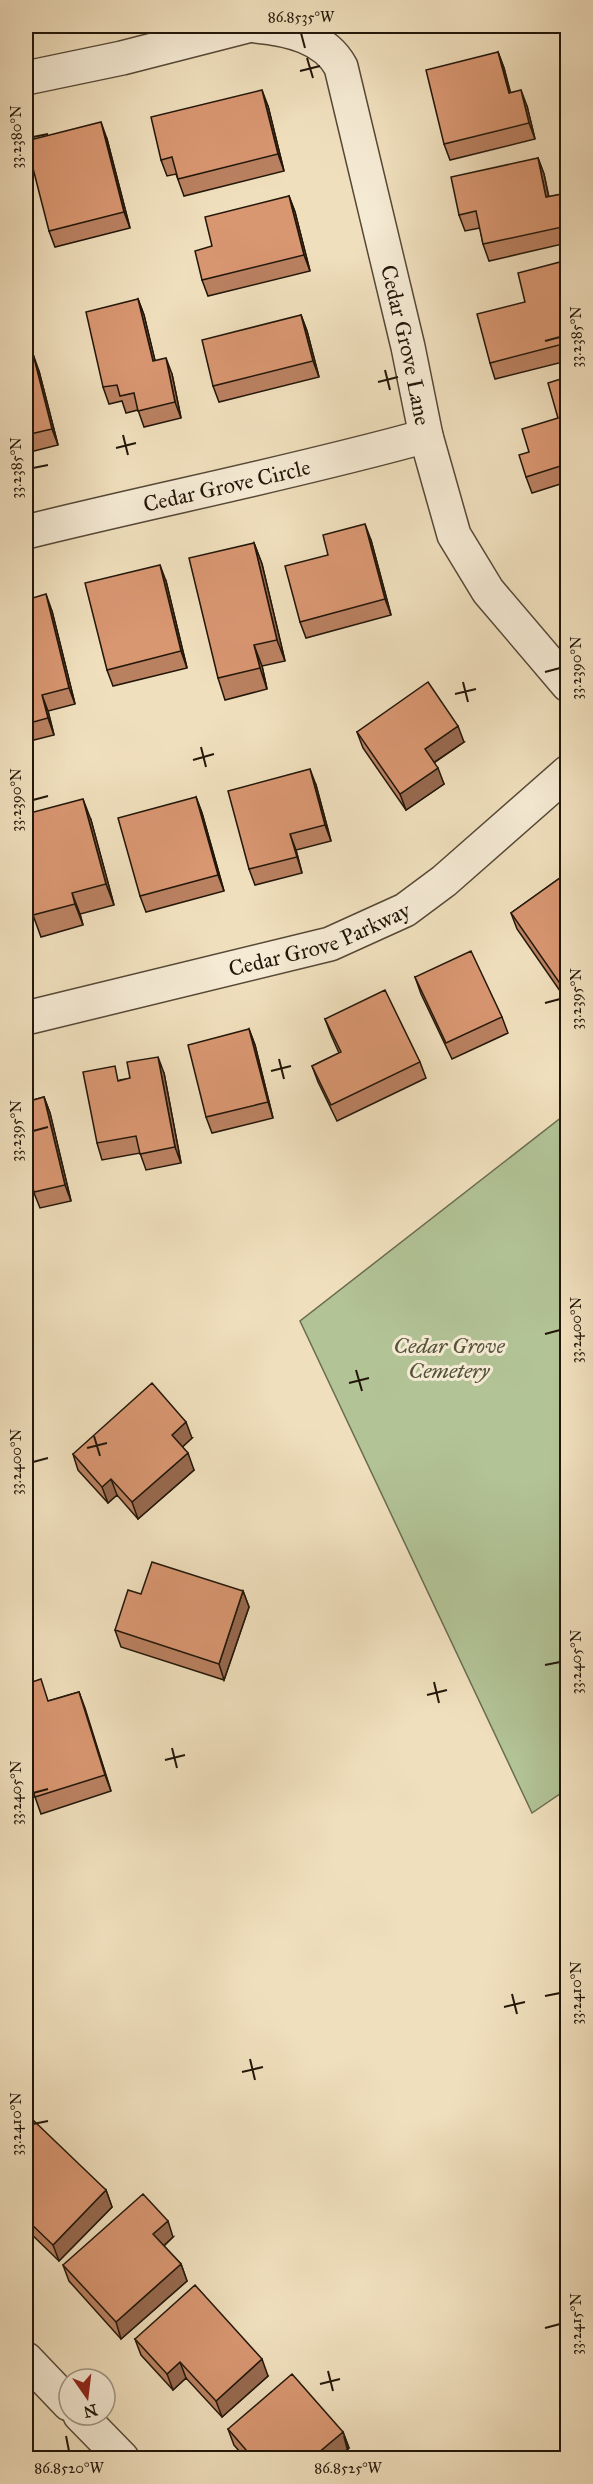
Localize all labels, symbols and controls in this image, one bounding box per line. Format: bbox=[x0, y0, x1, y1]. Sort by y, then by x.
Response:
text: 86.8535°W bbox=[268, 8, 335, 26]
text: 33.2380°N bbox=[7, 105, 25, 169]
street label: Cedar Grove Lane bbox=[375, 262, 437, 428]
text: 33.2385°N bbox=[567, 306, 585, 368]
text: 33.2385°N bbox=[7, 437, 25, 499]
street label: Cedar Grove Circle bbox=[140, 453, 313, 517]
text: 33.2390°N bbox=[567, 636, 585, 700]
text: 33.2390°N bbox=[7, 768, 25, 832]
street label: Cedar Grove Parkway bbox=[226, 896, 415, 982]
text: 33.2395°N bbox=[567, 968, 585, 1030]
text: 33.2395°N bbox=[7, 1100, 25, 1162]
text: 33.2400°N bbox=[567, 1296, 585, 1363]
park label: Cedar Grove Cemetery bbox=[393, 1332, 505, 1384]
text: 33.2400°N bbox=[7, 1428, 25, 1495]
text: 33.2405°N bbox=[567, 1629, 585, 1694]
text: 33.2405°N bbox=[7, 1760, 25, 1825]
text: 33.2410°N bbox=[567, 1961, 585, 2025]
text: 33.2410°N bbox=[7, 2092, 25, 2156]
text: 33.2415°N bbox=[567, 2293, 585, 2355]
north arrow bbox=[57, 2367, 117, 2427]
text: N bbox=[81, 2400, 99, 2422]
text: 86.8520°W bbox=[34, 2459, 105, 2477]
text: 86.8525°W bbox=[314, 2459, 383, 2477]

